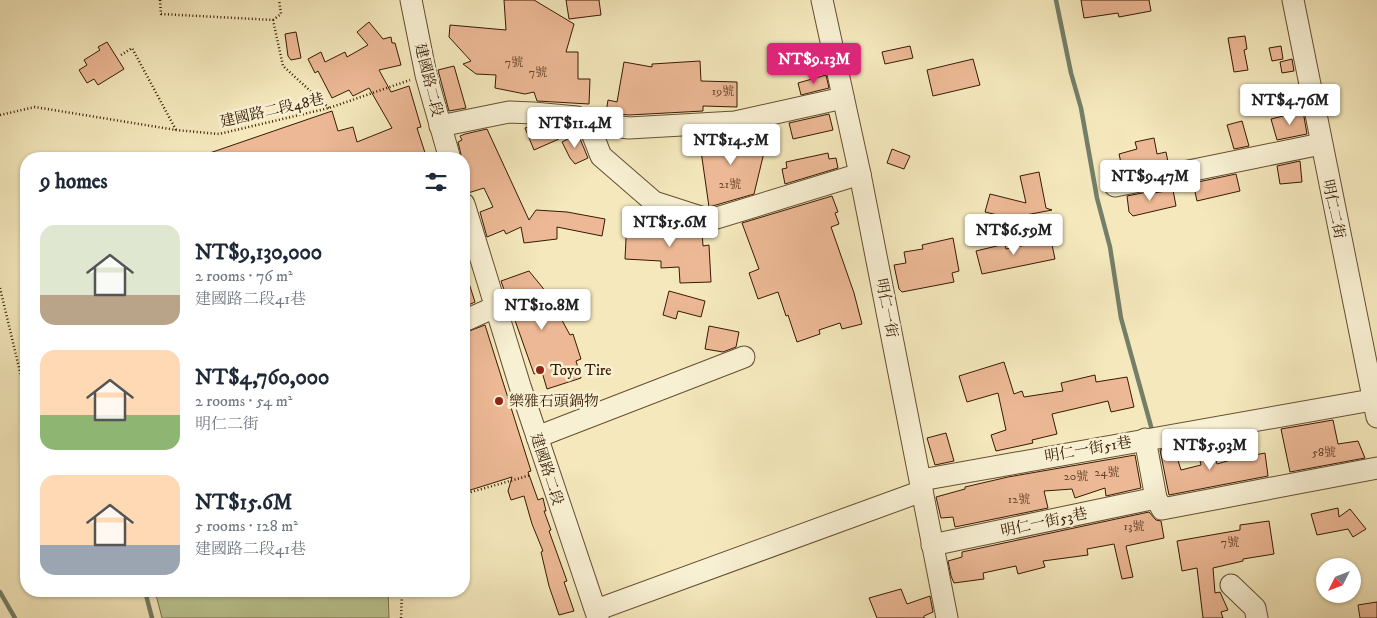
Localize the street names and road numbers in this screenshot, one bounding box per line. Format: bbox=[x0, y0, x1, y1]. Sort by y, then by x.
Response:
street label: 建國路二段 bbox=[410, 41, 447, 119]
street label: 建國路二段48巷 bbox=[218, 89, 326, 132]
street label: 明仁二街 bbox=[1318, 178, 1349, 240]
street label: 明仁一街 bbox=[871, 277, 902, 339]
street label: 建國路二段 bbox=[526, 431, 567, 508]
street label: 明仁一街51巷 bbox=[1043, 432, 1133, 466]
street label: 明仁一街53巷 bbox=[999, 504, 1089, 541]

